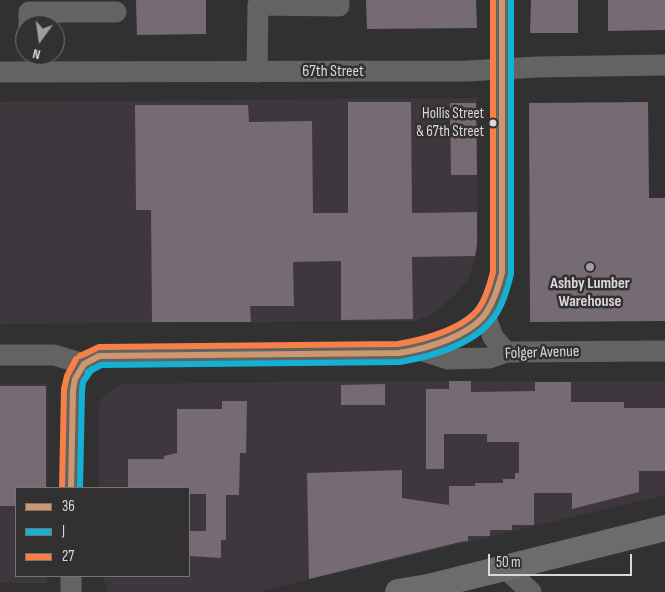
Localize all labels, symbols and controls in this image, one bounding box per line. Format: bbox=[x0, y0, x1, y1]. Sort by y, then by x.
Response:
north arrow bbox=[15, 15, 65, 65]
text: N bbox=[31, 45, 42, 63]
street label: 67th Street bbox=[302, 62, 364, 82]
place label: Hollis Street & 67th Street bbox=[416, 105, 484, 140]
marker: Hollis Street & 67th Street bbox=[488, 118, 498, 128]
marker: Ashby Lumber Warehouse bbox=[584, 261, 596, 273]
place label: Ashby Lumber Warehouse bbox=[550, 274, 630, 312]
street label: Folger Avenue bbox=[504, 342, 580, 364]
legend bbox=[15, 487, 190, 577]
text: 36 bbox=[62, 497, 75, 516]
text: J bbox=[62, 522, 65, 541]
scale bar bbox=[490, 544, 634, 576]
text: 27 bbox=[62, 547, 74, 566]
text: 50 m bbox=[496, 553, 521, 572]

